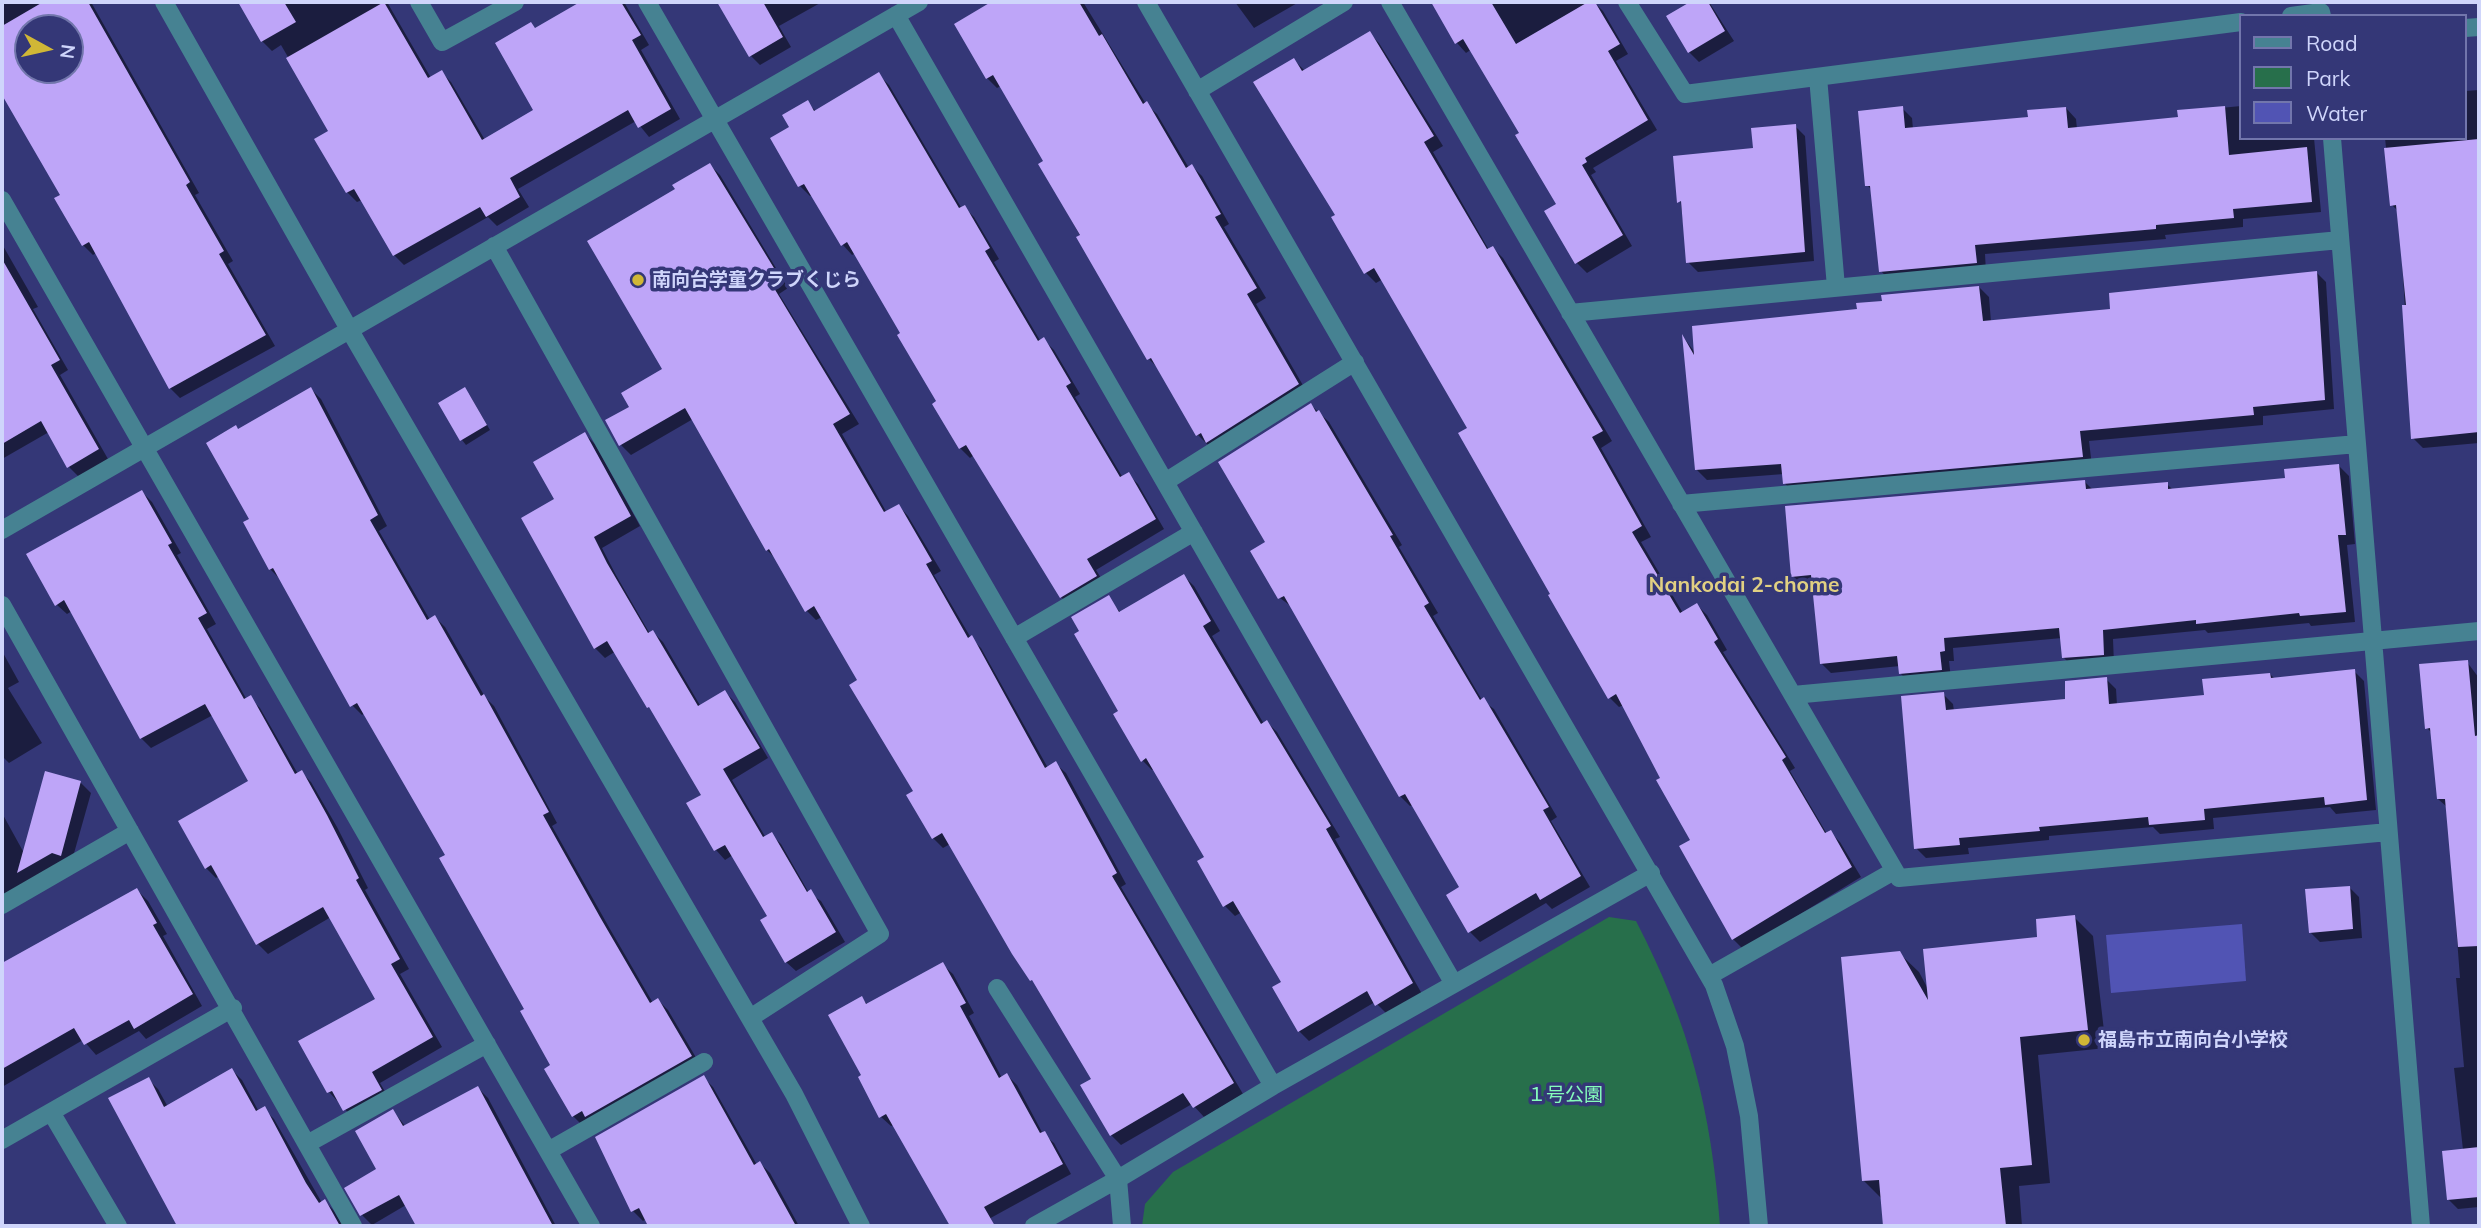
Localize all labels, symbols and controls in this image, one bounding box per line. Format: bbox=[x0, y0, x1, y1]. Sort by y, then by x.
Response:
north arrow bbox=[14, 14, 84, 84]
legend bbox=[2240, 14, 2467, 140]
text: Road bbox=[2306, 30, 2357, 56]
text: N bbox=[55, 43, 81, 60]
text: Park bbox=[2306, 65, 2350, 91]
text: Water bbox=[2306, 100, 2367, 126]
place label: 南向台学童クラブくじら bbox=[652, 269, 861, 291]
marker: 南向台学童クラブくじら bbox=[630, 272, 646, 288]
district label: Nankodai 2-chome bbox=[1649, 573, 1839, 599]
place label: 福島市立南向台小学校 bbox=[2098, 1029, 2288, 1051]
marker: 福島市立南向台小学校 bbox=[2076, 1032, 2092, 1048]
park label: １号公園 bbox=[1527, 1084, 1603, 1106]

